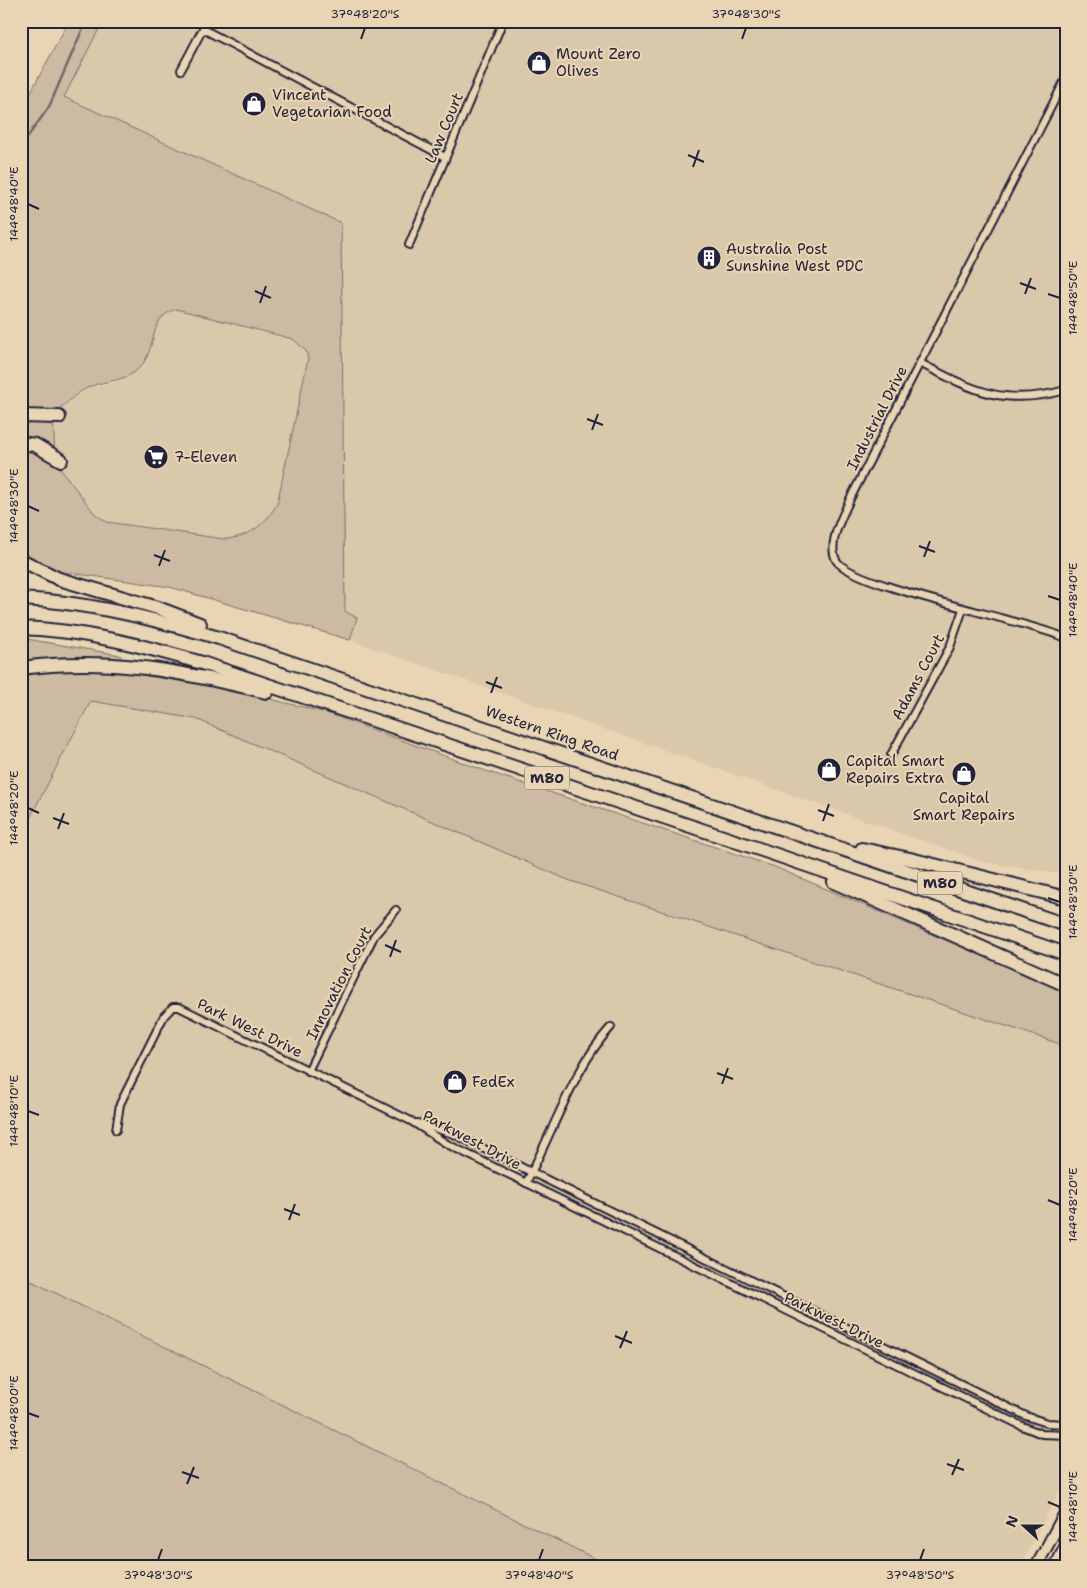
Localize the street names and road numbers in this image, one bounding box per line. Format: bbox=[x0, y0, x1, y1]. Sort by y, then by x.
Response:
street label: Law Court bbox=[420, 90, 468, 166]
street label: Industrial Drive bbox=[842, 362, 912, 474]
street label: Adams Court bbox=[887, 630, 949, 724]
street label: Western Ring Road bbox=[483, 701, 622, 765]
road number: M80 bbox=[524, 766, 570, 790]
road number: M80 bbox=[918, 871, 962, 894]
street label: Innovation Court bbox=[302, 923, 376, 1043]
street label: Park West Drive bbox=[194, 994, 306, 1062]
street label: Parkwest Drive bbox=[419, 1106, 525, 1174]
street label: Parkwest Drive bbox=[781, 1287, 887, 1353]

